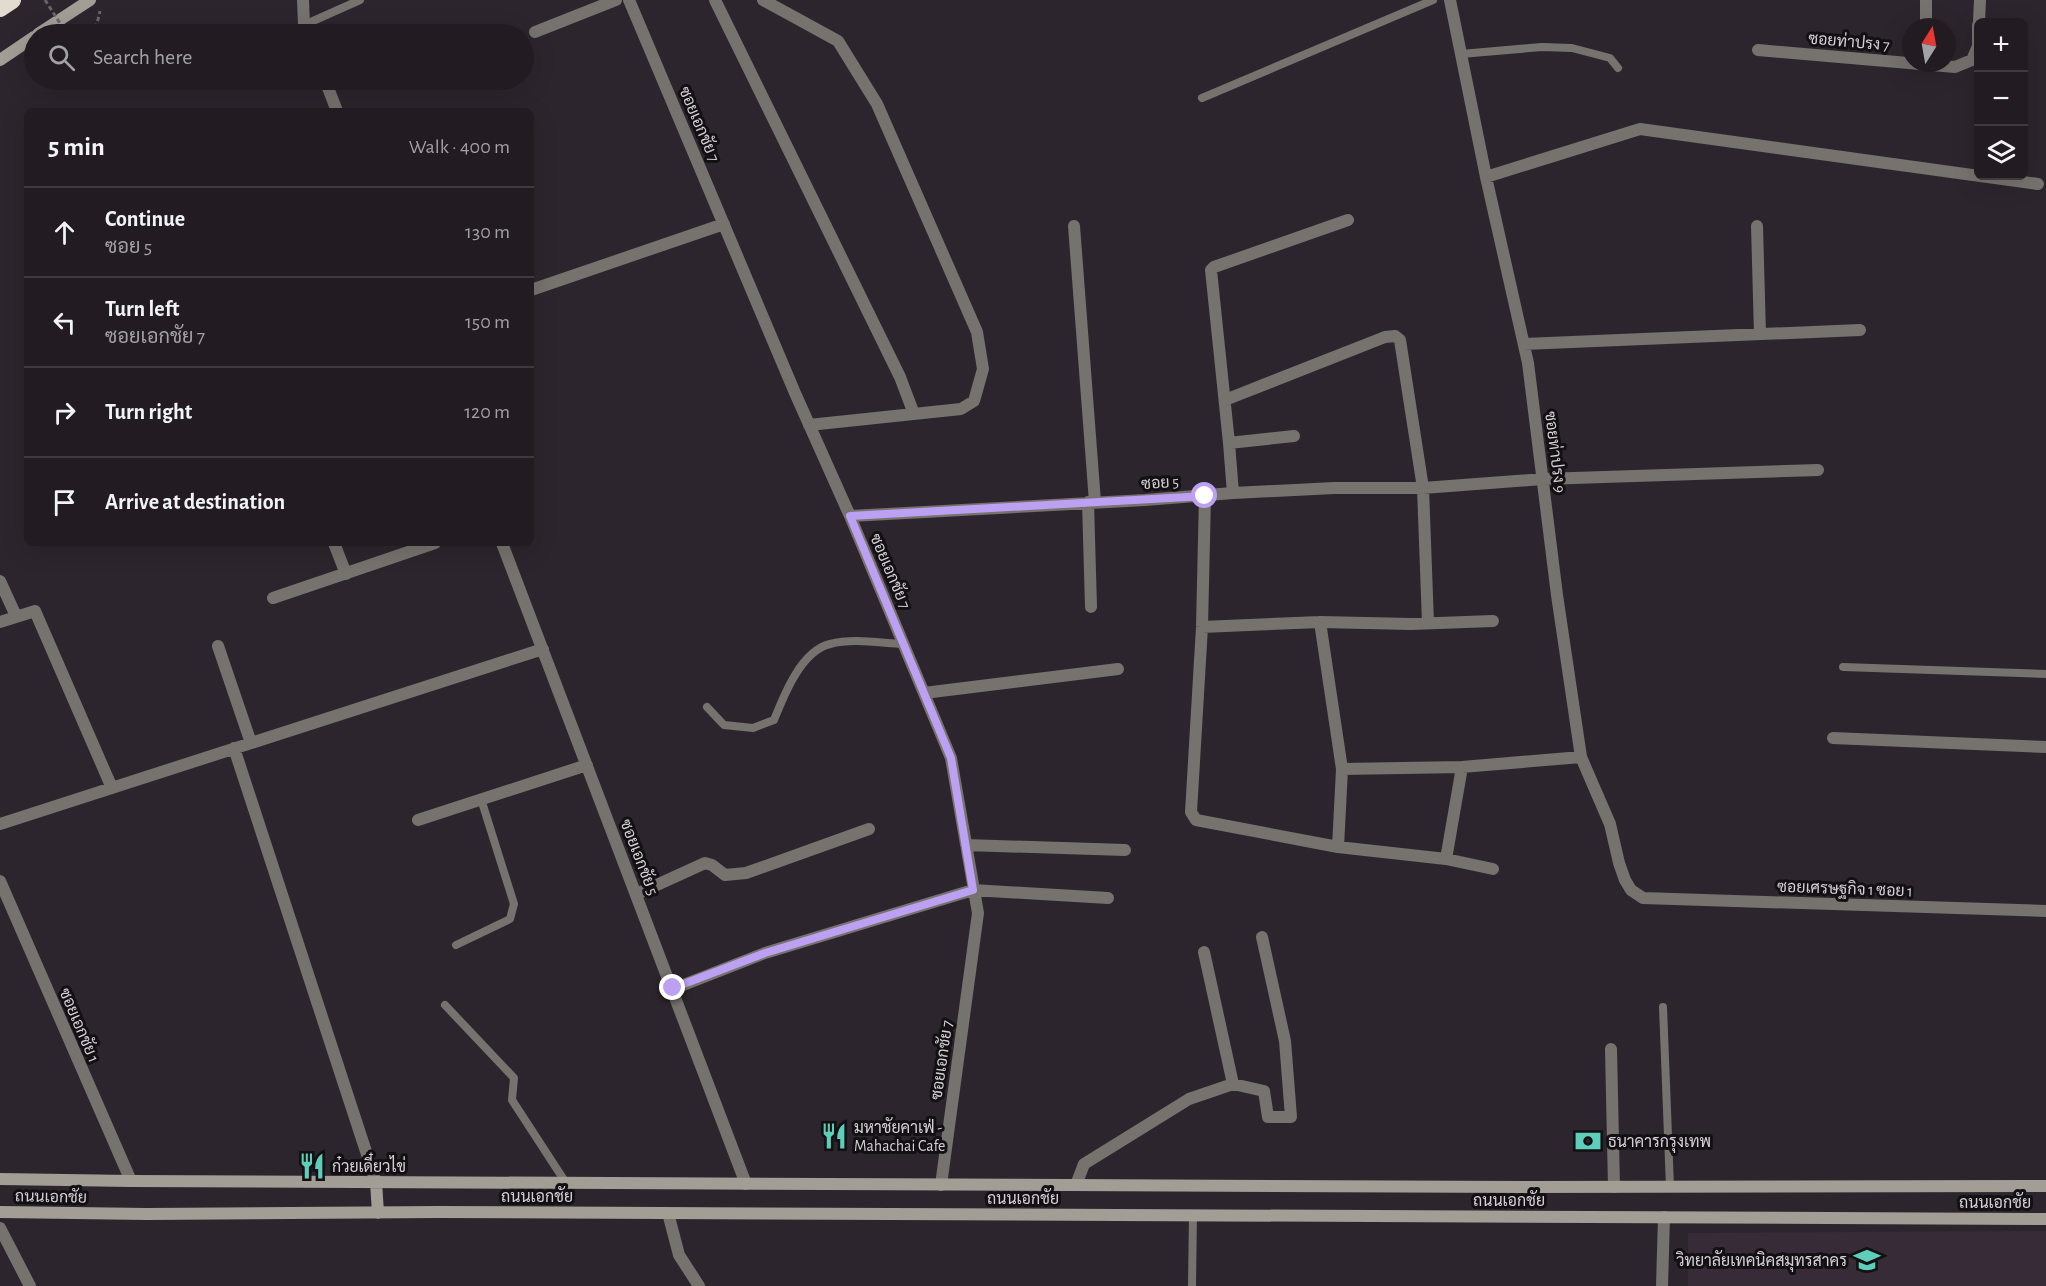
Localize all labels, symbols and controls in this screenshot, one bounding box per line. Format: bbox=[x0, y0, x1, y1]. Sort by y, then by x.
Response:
north arrow bbox=[1902, 18, 1956, 72]
map controls bbox=[1974, 18, 2028, 180]
button: + bbox=[1974, 18, 2028, 72]
search box bbox=[24, 24, 534, 90]
street label: ซอยท่าปรง 7 bbox=[1808, 27, 1891, 54]
icon: search bbox=[45, 41, 78, 74]
text: Search here bbox=[93, 46, 192, 68]
button: − bbox=[1974, 72, 2028, 126]
street label: ซอยเอกชัย 7 bbox=[676, 83, 725, 165]
button: layers bbox=[1974, 126, 2028, 180]
text: 5 min bbox=[48, 134, 105, 160]
text: Walk · 400 m bbox=[409, 137, 510, 157]
text: Continue bbox=[105, 208, 185, 230]
icon: ahead bbox=[48, 216, 81, 249]
text: 130 m bbox=[465, 222, 510, 242]
text: ซอย 5 bbox=[105, 237, 152, 257]
text: Turn left bbox=[105, 298, 179, 320]
icon: left bbox=[48, 306, 81, 339]
text: 150 m bbox=[465, 312, 510, 332]
text: ซอยเอกชัย 7 bbox=[105, 327, 205, 347]
icon: right bbox=[48, 396, 81, 429]
text: Turn right bbox=[105, 401, 192, 423]
text: 120 m bbox=[464, 402, 510, 422]
street label: ซอยท่าปรง 9 bbox=[1542, 410, 1571, 494]
street label: ซอย 5 bbox=[1141, 474, 1179, 492]
route start bbox=[1191, 482, 1217, 508]
icon: arrive bbox=[48, 486, 81, 519]
text: Arrive at destination bbox=[105, 491, 285, 513]
street label: ซอยเอกชัย 7 bbox=[867, 530, 916, 612]
street label: ซอยเอกชัย 5 bbox=[617, 816, 664, 898]
street label: ซอยเศรษฐกิจ 1 ซอย 1 bbox=[1777, 877, 1913, 901]
route end bbox=[659, 974, 685, 1000]
street label: ซอยเอกชัย 1 bbox=[56, 985, 105, 1065]
street label: ซอยเอกชัย 7 bbox=[926, 1019, 956, 1101]
place label: มหาชัยคาเฟ่ - Mahachai Cafe bbox=[854, 1117, 945, 1154]
restaurant icon: มหาชัยคาเฟ่ - Mahachai Cafe bbox=[819, 1121, 849, 1151]
bank icon: ธนาคารกรุงเทพ bbox=[1573, 1126, 1603, 1156]
place label: ธนาคารกรุงเทพ bbox=[1608, 1134, 1711, 1153]
restaurant icon: ก๋วยเดี๋ยวไข่ bbox=[297, 1151, 327, 1181]
place label: ก๋วยเดี๋ยวไข่ bbox=[332, 1152, 406, 1175]
street label: ถนนเอกชัย bbox=[15, 1185, 87, 1206]
street label: ถนนเอกชัย bbox=[501, 1186, 573, 1205]
street label: ถนนเอกชัย bbox=[987, 1188, 1059, 1207]
street label: ถนนเอกชัย bbox=[1473, 1190, 1545, 1209]
street label: ถนนเอกชัย bbox=[1959, 1192, 2031, 1211]
school or university icon: วิทยาลัยเทคนิคสมุทรสาคร bbox=[1852, 1245, 1882, 1275]
place label: วิทยาลัยเทคนิคสมุทรสาคร bbox=[1675, 1250, 1847, 1272]

